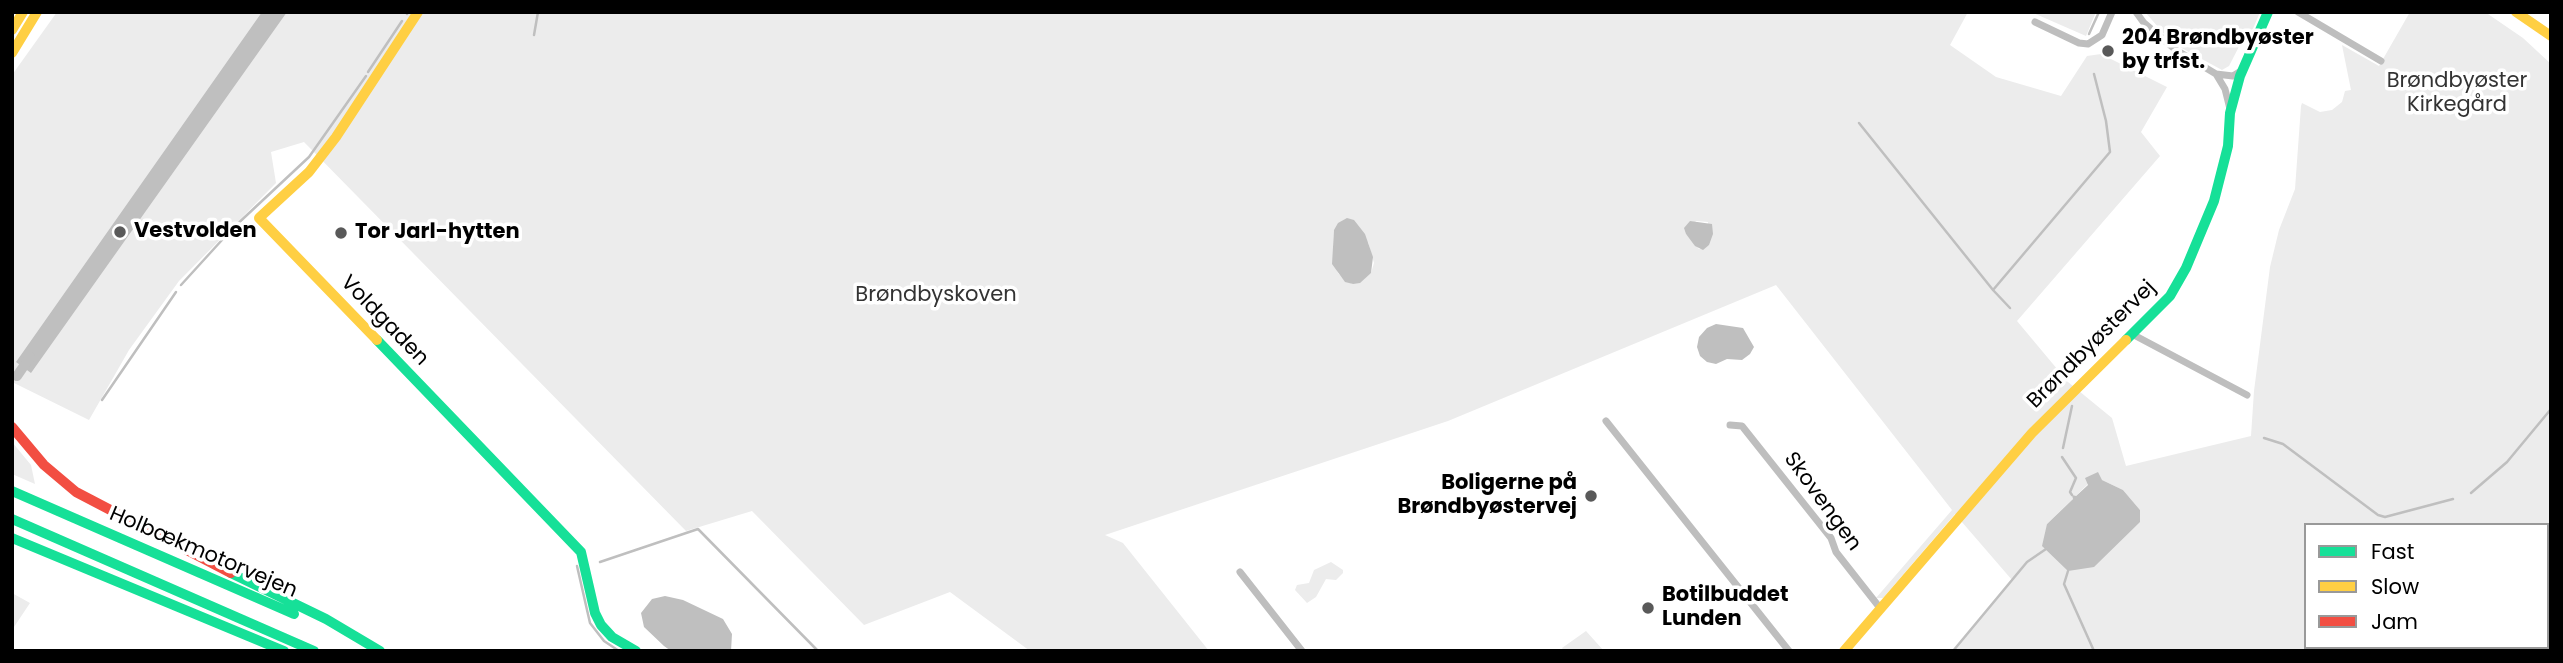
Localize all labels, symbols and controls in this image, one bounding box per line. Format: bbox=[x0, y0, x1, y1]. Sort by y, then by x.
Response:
place label: 204 Brøndbyøster by trfst. bbox=[2122, 26, 2314, 76]
marker: 204 Brøndbyøster by trfst. bbox=[2100, 43, 2116, 59]
park label: Brøndbyøster Kirkegård bbox=[2387, 69, 2527, 119]
place label: Vestvolden bbox=[134, 219, 257, 245]
place label: Tor Jarl-hytten bbox=[355, 220, 520, 246]
marker: Vestvolden bbox=[112, 224, 128, 240]
marker: Tor Jarl-hytten bbox=[333, 225, 349, 241]
street label: Voldgaden bbox=[335, 271, 433, 371]
street label: Brøndbyøstervej bbox=[2023, 276, 2161, 414]
park label: Brøndbyskoven bbox=[855, 283, 1017, 309]
street label: Skovengen bbox=[1778, 448, 1866, 556]
place label: Boligerne på Brøndbyøstervej bbox=[1397, 471, 1577, 521]
marker: Boligerne på Brøndbyøstervej bbox=[1583, 488, 1599, 504]
street label: Holbækmotorvejen bbox=[105, 502, 301, 604]
legend bbox=[2304, 523, 2549, 649]
text: Fast bbox=[2371, 537, 2414, 566]
text: Slow bbox=[2371, 572, 2419, 601]
place label: Botilbuddet Lunden bbox=[1662, 583, 1789, 633]
marker: Botilbuddet Lunden bbox=[1640, 600, 1656, 616]
text: Jam bbox=[2371, 607, 2418, 636]

